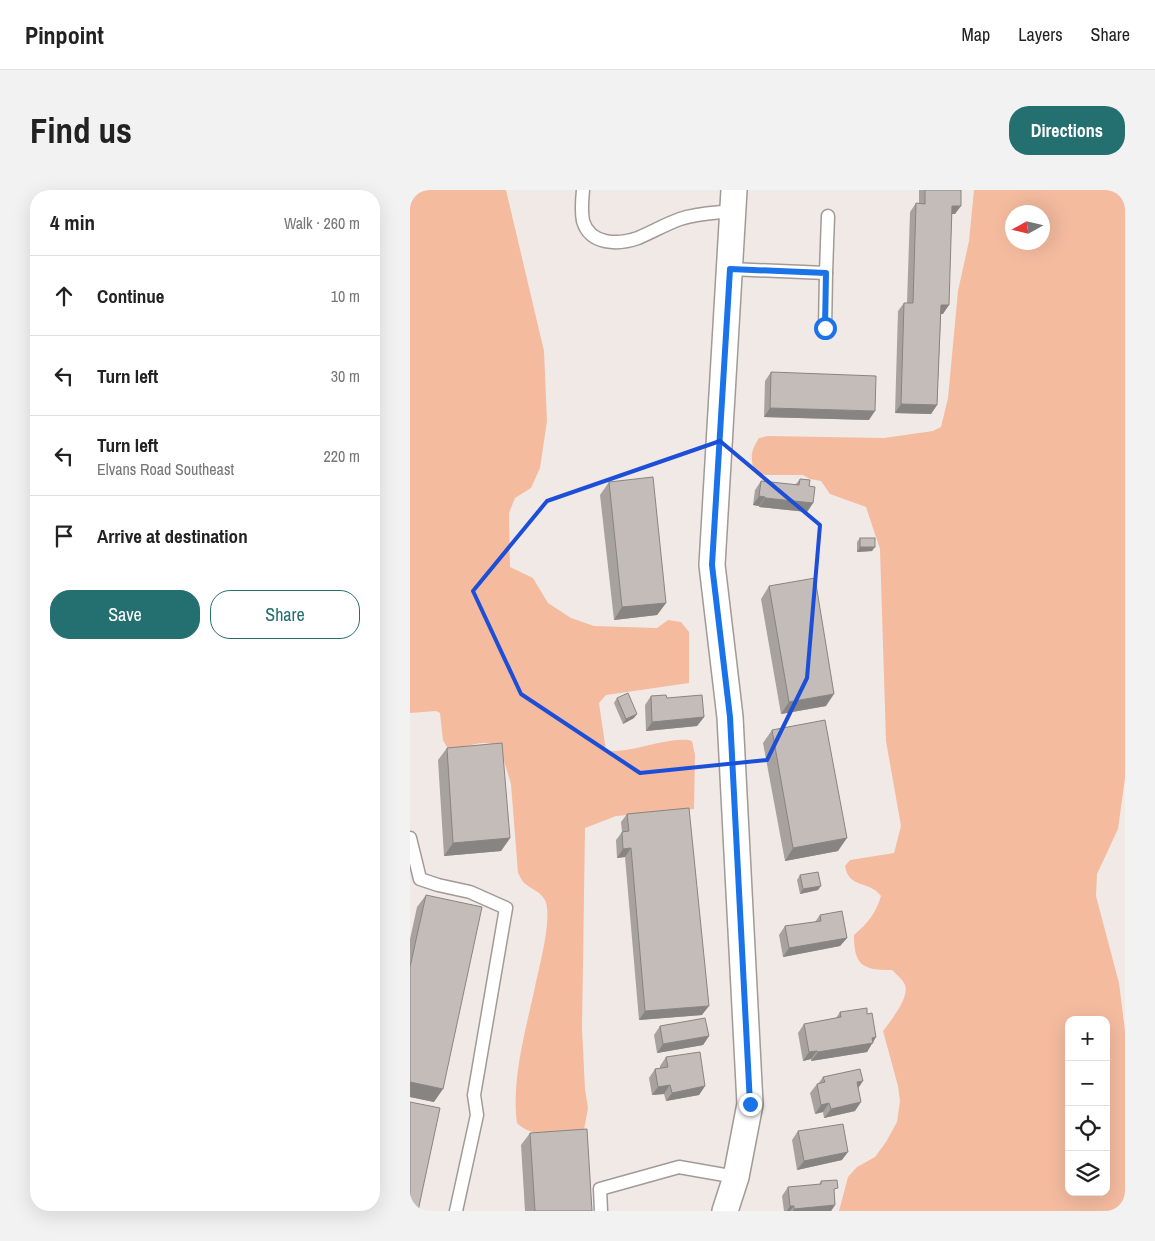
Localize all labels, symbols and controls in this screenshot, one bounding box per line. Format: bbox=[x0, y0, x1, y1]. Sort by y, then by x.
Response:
text: Pinpoint bbox=[25, 19, 104, 51]
text: Map bbox=[962, 22, 990, 47]
text: Layers bbox=[1018, 22, 1063, 47]
text: Share bbox=[1091, 22, 1130, 47]
button: Directions bbox=[1009, 106, 1125, 155]
text: Find us bbox=[30, 107, 132, 154]
north arrow bbox=[1005, 205, 1050, 250]
text: 4 min bbox=[50, 208, 95, 237]
text: Walk · 260 m bbox=[284, 212, 360, 234]
icon: ahead bbox=[50, 282, 78, 310]
text: Continue bbox=[97, 283, 165, 309]
text: 10 m bbox=[331, 285, 360, 307]
route start bbox=[814, 317, 837, 340]
icon: left bbox=[50, 362, 78, 390]
text: Turn left bbox=[97, 363, 158, 389]
text: 30 m bbox=[331, 365, 360, 387]
text: Turn left bbox=[97, 432, 158, 458]
icon: left bbox=[50, 442, 78, 470]
text: 220 m bbox=[324, 445, 360, 467]
text: Elvans Road Southeast bbox=[97, 458, 234, 480]
icon: arrive bbox=[50, 522, 78, 550]
text: Arrive at destination bbox=[97, 523, 248, 549]
button: Save bbox=[50, 590, 200, 639]
button: Share bbox=[210, 590, 360, 639]
map controls bbox=[1065, 1016, 1110, 1196]
button: + bbox=[1065, 1016, 1110, 1061]
button: − bbox=[1065, 1061, 1110, 1106]
route end bbox=[739, 1093, 762, 1116]
button: locate bbox=[1065, 1106, 1110, 1151]
button: layers bbox=[1065, 1151, 1110, 1196]

